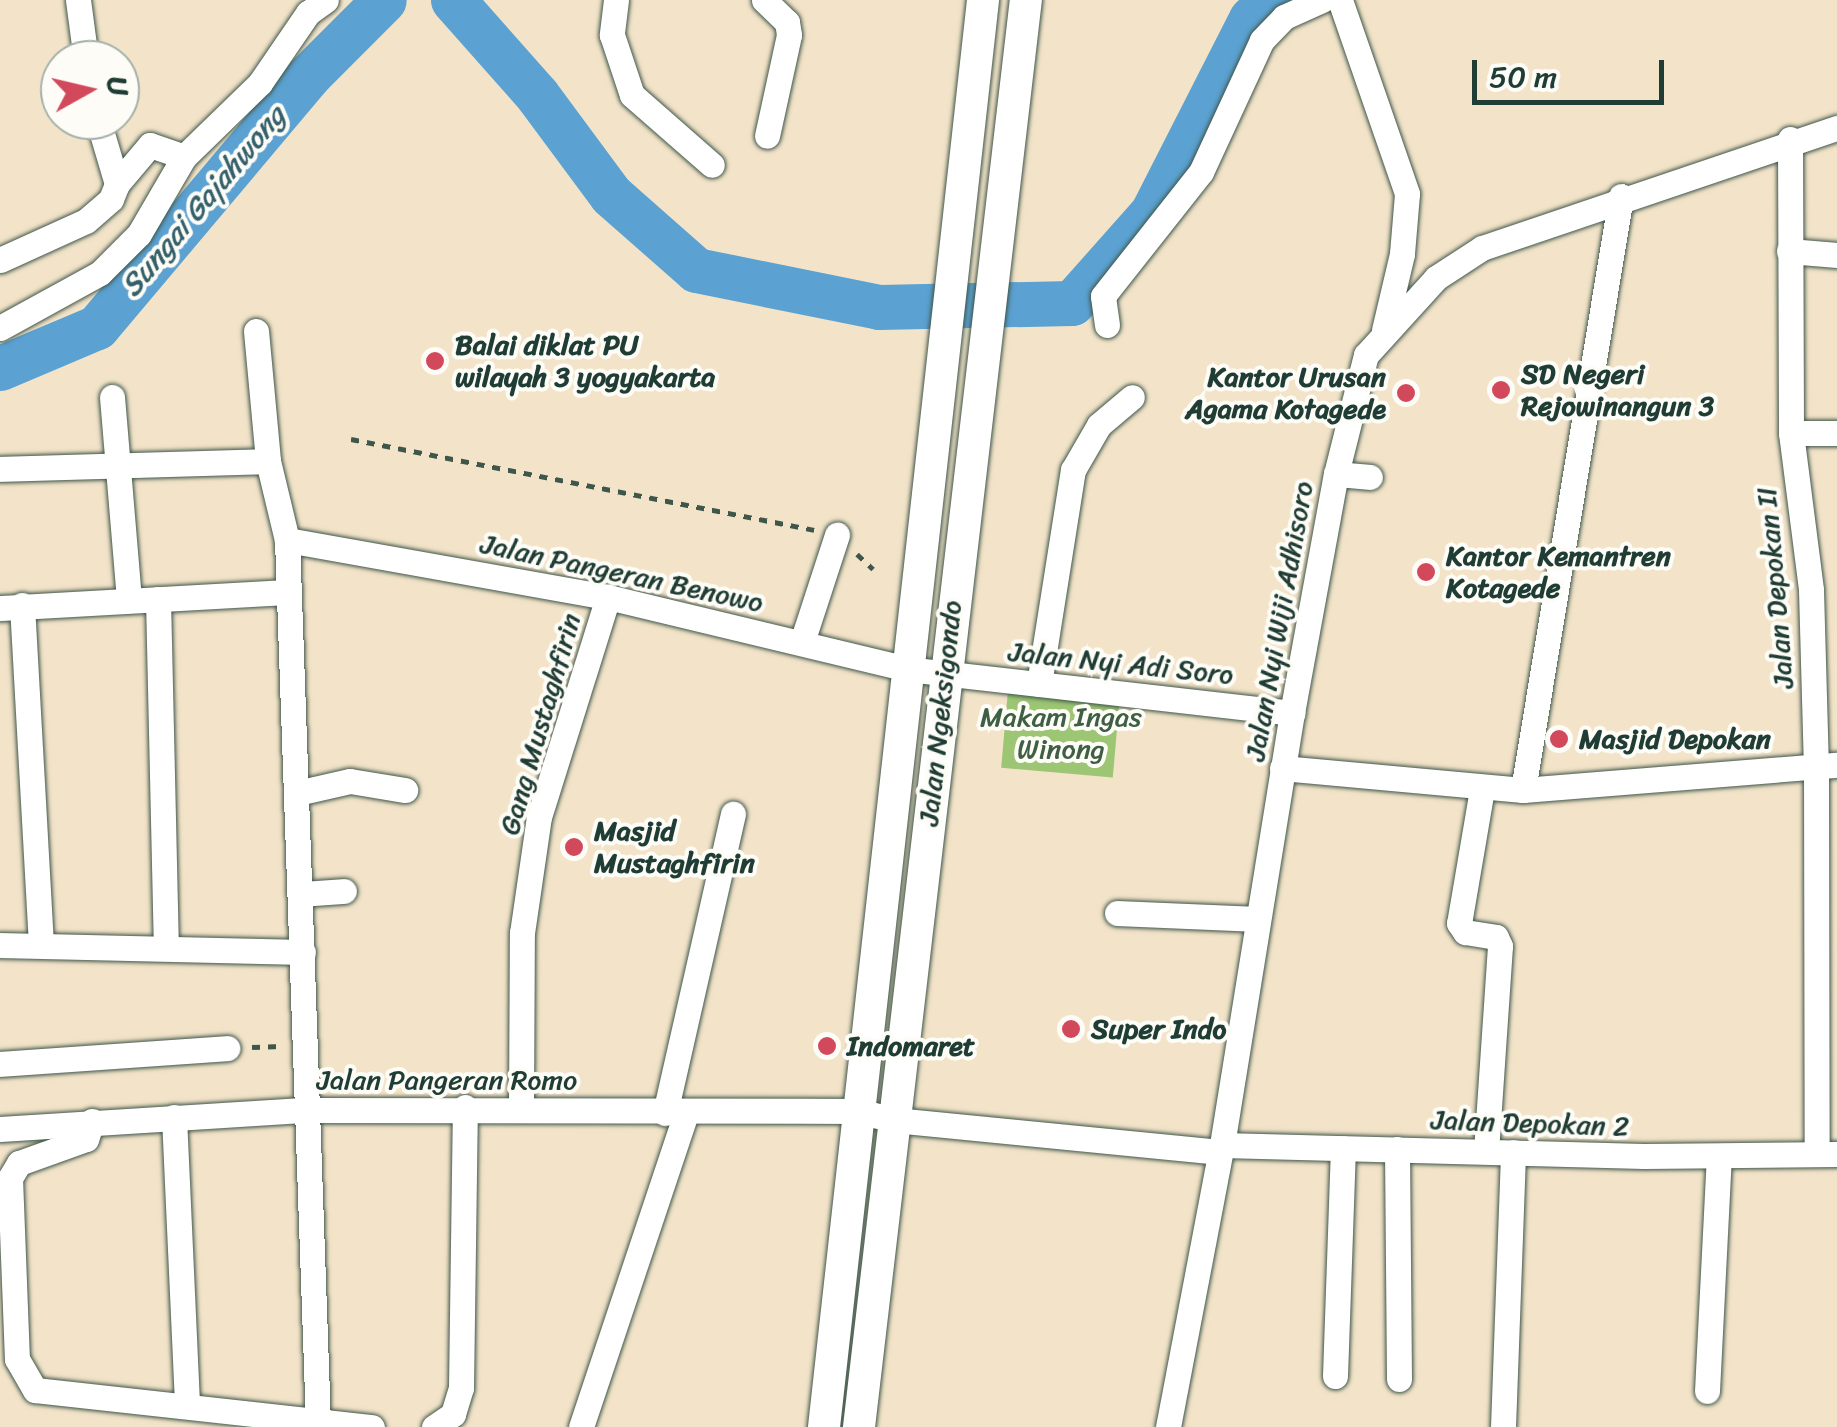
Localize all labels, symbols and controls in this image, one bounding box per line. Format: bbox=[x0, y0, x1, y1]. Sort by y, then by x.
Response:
north arrow bbox=[40, 40, 140, 140]
scale bar bbox=[1477, 40, 1670, 102]
text: 50 m bbox=[1489, 50, 1557, 104]
text: U bbox=[93, 73, 144, 99]
water label: Sungai Gajahwong bbox=[113, 98, 293, 304]
place label: Balai diklat PU wilayah 3 yogyakarta bbox=[455, 328, 714, 394]
marker: Balai diklat PU wilayah 3 yogyakarta bbox=[424, 350, 446, 372]
place label: SD Negeri Rejowinangun 3 bbox=[1521, 357, 1714, 423]
place label: Kantor Urusan Agama Kotagede bbox=[1182, 360, 1386, 426]
marker: SD Negeri Rejowinangun 3 bbox=[1490, 379, 1512, 401]
marker: Kantor Urusan Agama Kotagede bbox=[1395, 382, 1417, 404]
street label: Jalan Nyi Wiji Adhisoro bbox=[1238, 480, 1320, 762]
street label: Jalan Depokan II bbox=[1749, 485, 1801, 691]
street label: Jalan Pangeran Benowo bbox=[477, 527, 767, 619]
place label: Kantor Kemantren Kotagede bbox=[1446, 539, 1671, 605]
marker: Kantor Kemantren Kotagede bbox=[1415, 561, 1437, 583]
street label: Jalan Ngeksigondo bbox=[911, 599, 969, 827]
street label: Gang Mustaghfirin bbox=[492, 609, 588, 839]
street label: Jalan Nyi Adi Soro bbox=[1007, 634, 1235, 692]
park label: Makam Ingas Winong bbox=[981, 700, 1141, 766]
place label: Masjid Depokan bbox=[1579, 722, 1772, 756]
marker: Masjid Depokan bbox=[1548, 728, 1570, 750]
place label: Masjid Mustaghfirin bbox=[594, 814, 755, 880]
marker: Masjid Mustaghfirin bbox=[563, 836, 585, 858]
place label: Super Indo bbox=[1091, 1012, 1227, 1046]
marker: Super Indo bbox=[1060, 1018, 1082, 1040]
place label: Indomaret bbox=[847, 1029, 975, 1063]
marker: Indomaret bbox=[816, 1035, 838, 1057]
street label: Jalan Pangeran Romo bbox=[316, 1063, 578, 1097]
street label: Jalan Depokan 2 bbox=[1430, 1103, 1630, 1143]

